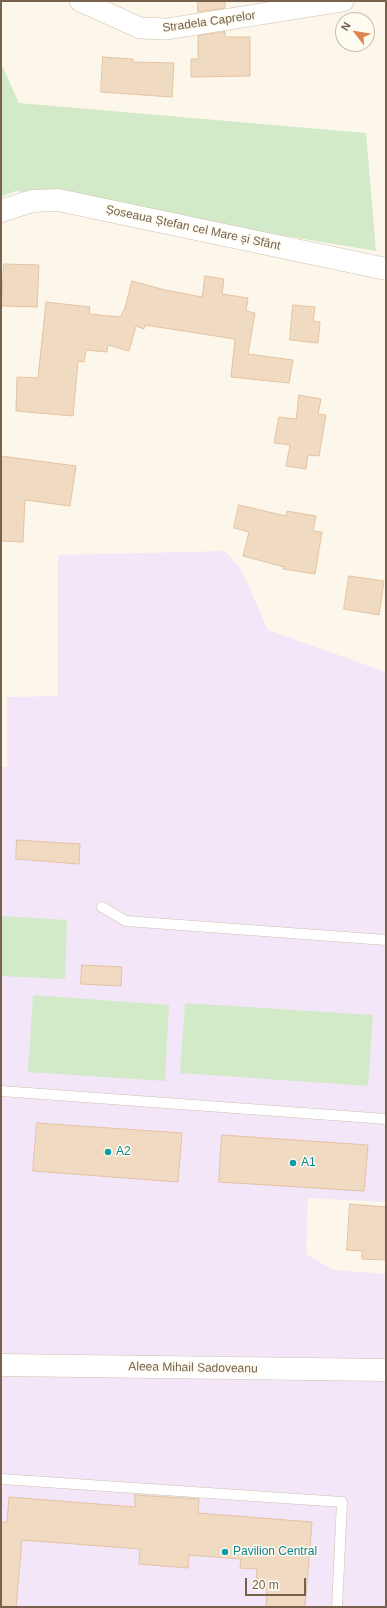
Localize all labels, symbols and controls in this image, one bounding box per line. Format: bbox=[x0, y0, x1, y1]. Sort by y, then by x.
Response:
street label: Stradela Caprelor bbox=[161, 8, 257, 36]
north arrow bbox=[335, 12, 375, 52]
text: N bbox=[338, 20, 353, 33]
street label: Șoseaua Ștefan cel Mare și Sfânt bbox=[104, 202, 282, 254]
place label: A2 bbox=[116, 1145, 131, 1159]
marker: A2 bbox=[103, 1147, 113, 1157]
place label: A1 bbox=[301, 1156, 316, 1170]
marker: A1 bbox=[288, 1158, 298, 1168]
street label: Aleea Mihail Sadoveanu bbox=[128, 1360, 258, 1376]
place label: Pavilion Central bbox=[233, 1545, 317, 1559]
marker: Pavilion Central bbox=[220, 1547, 230, 1557]
scale bar bbox=[247, 1570, 308, 1596]
text: 20 m bbox=[252, 1578, 279, 1592]

